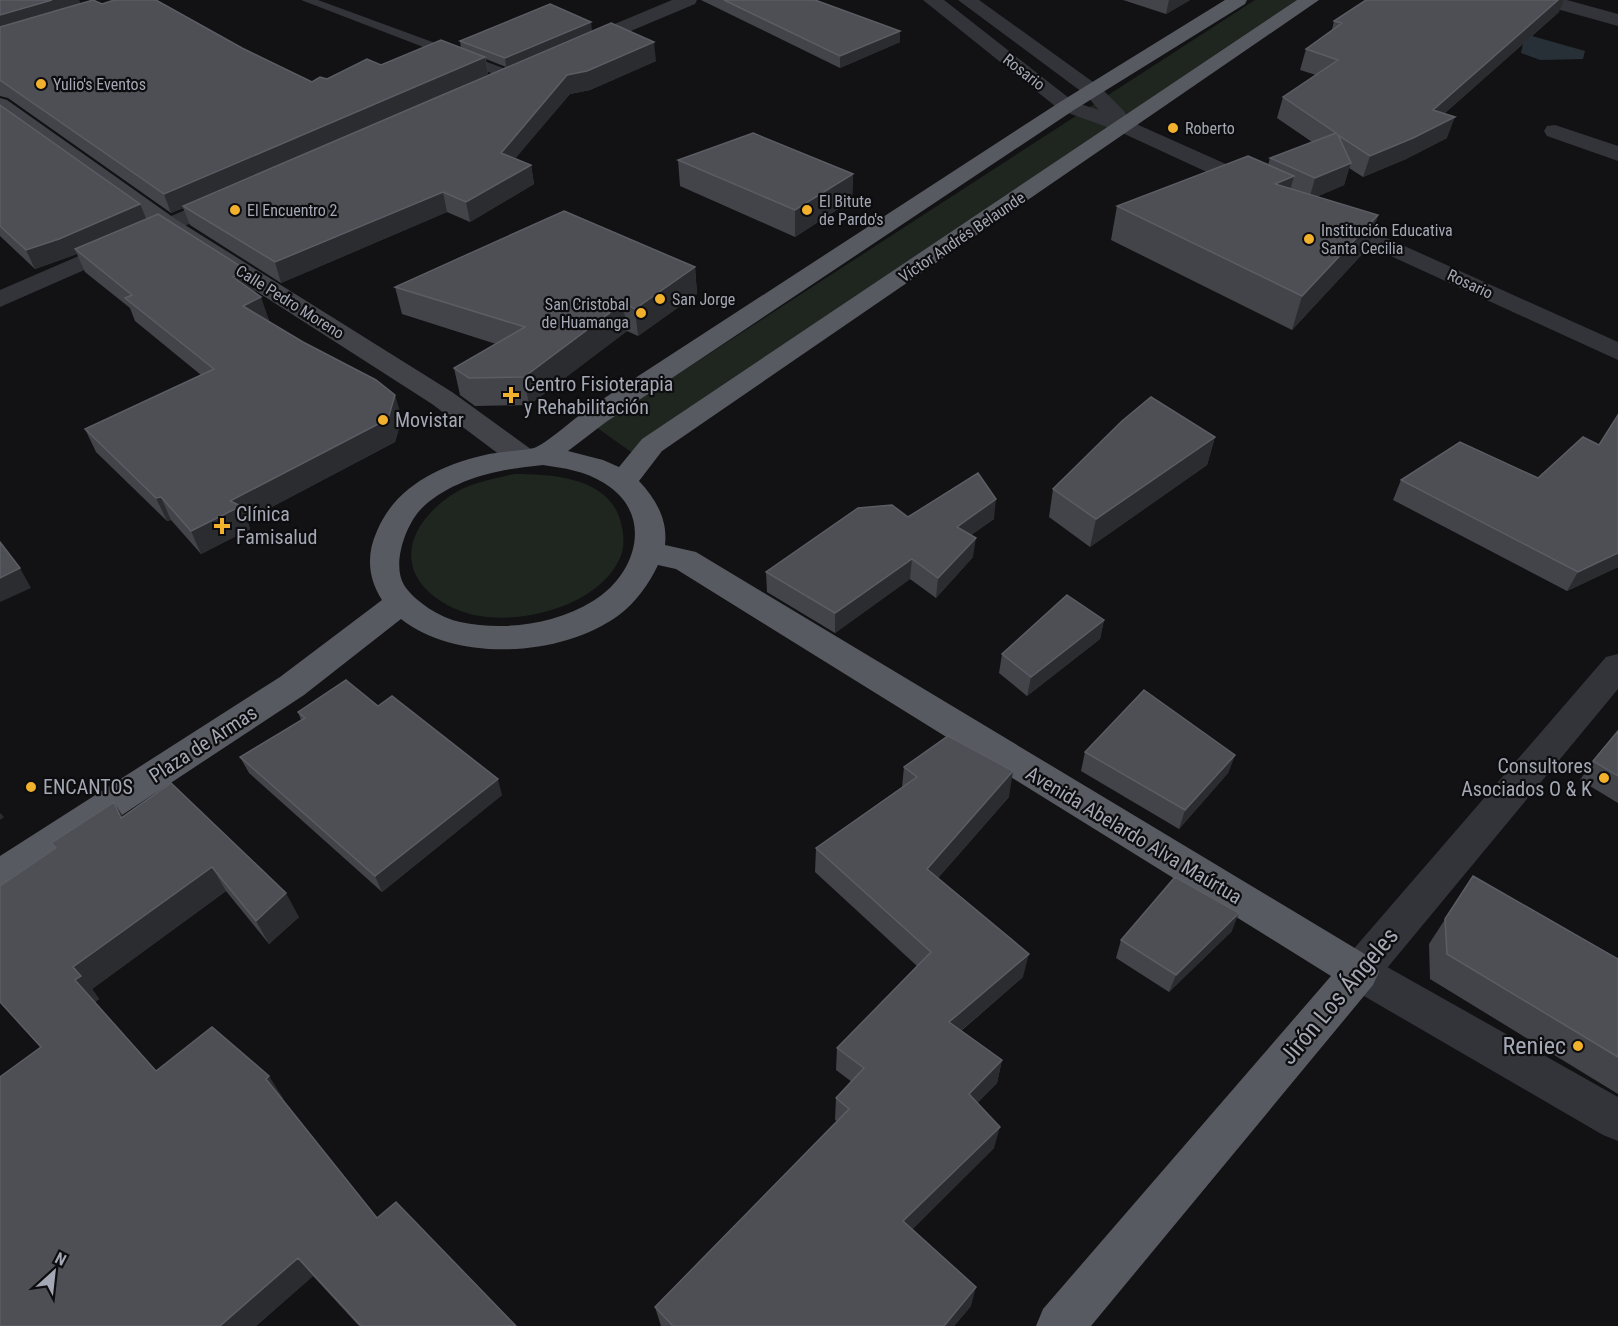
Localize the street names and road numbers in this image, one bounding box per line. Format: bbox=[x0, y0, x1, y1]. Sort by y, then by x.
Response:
street label: Rosario bbox=[999, 50, 1049, 94]
street label: Víctor Andrés Belaunde bbox=[895, 188, 1029, 286]
street label: Calle Pedro Moreno bbox=[232, 261, 348, 343]
street label: Rosario bbox=[1444, 265, 1496, 303]
street label: Plaza de Armas bbox=[145, 700, 261, 788]
street label: Avenida Abelardo Alva Maúrtua bbox=[1022, 761, 1246, 909]
street label: Jirón Los Ángeles bbox=[1274, 922, 1404, 1070]

